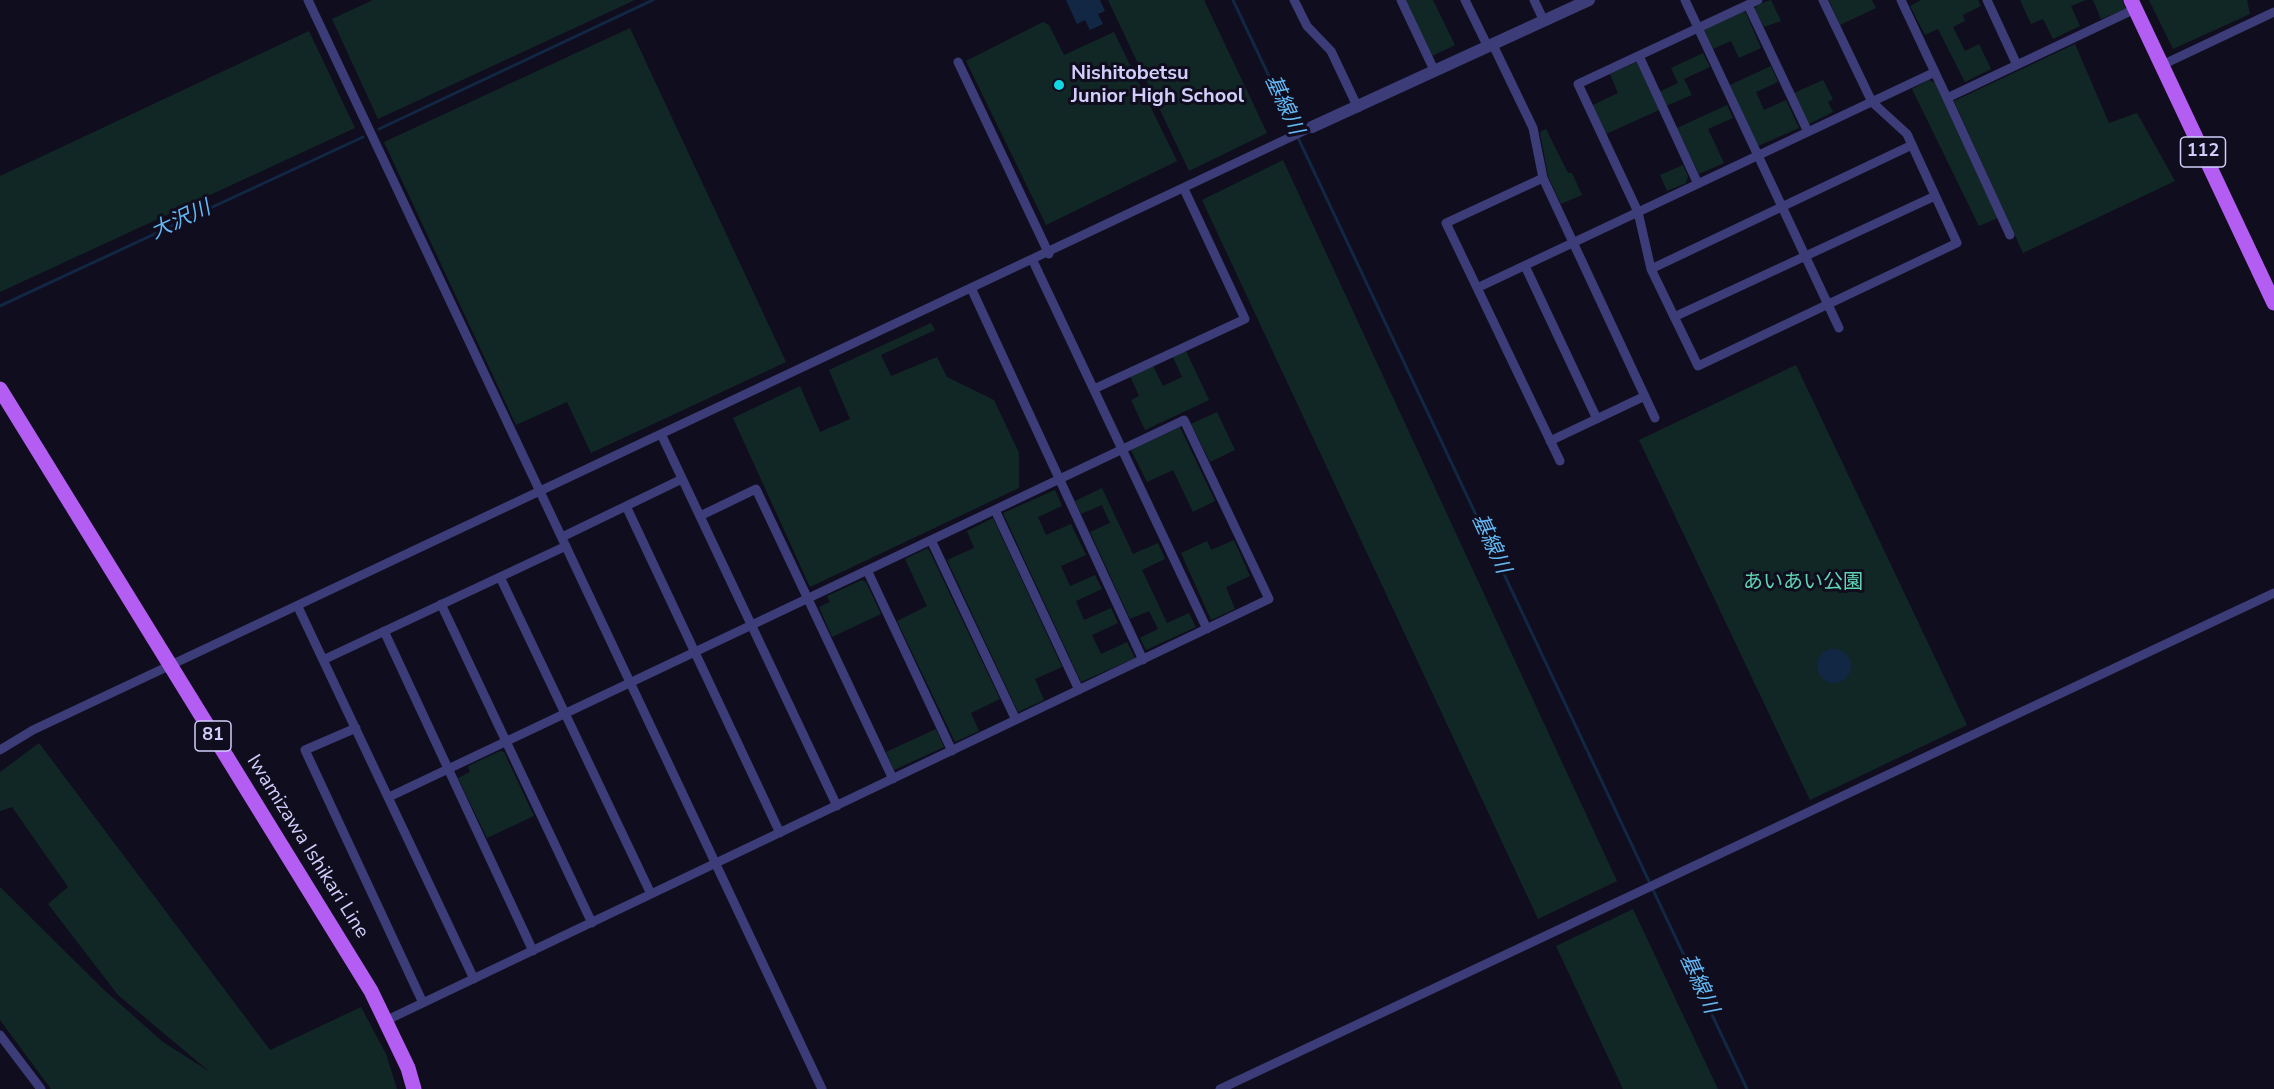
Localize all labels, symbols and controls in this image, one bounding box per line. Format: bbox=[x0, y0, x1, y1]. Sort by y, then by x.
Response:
place label: Nishitobetsu Junior High School bbox=[1071, 62, 1244, 109]
water label: 基線川 bbox=[1258, 71, 1308, 139]
marker: Nishitobetsu Junior High School bbox=[1052, 78, 1066, 92]
road number: 112 bbox=[2180, 137, 2226, 167]
water label: 大沢川 bbox=[147, 196, 215, 246]
water label: 基線川 bbox=[1465, 510, 1515, 578]
park label: あいあい公園 bbox=[1743, 571, 1863, 595]
road number: 81 bbox=[195, 721, 231, 751]
street label: Iwamizawa Ishikari Line bbox=[241, 751, 373, 943]
water label: 基線川 bbox=[1673, 950, 1723, 1018]

